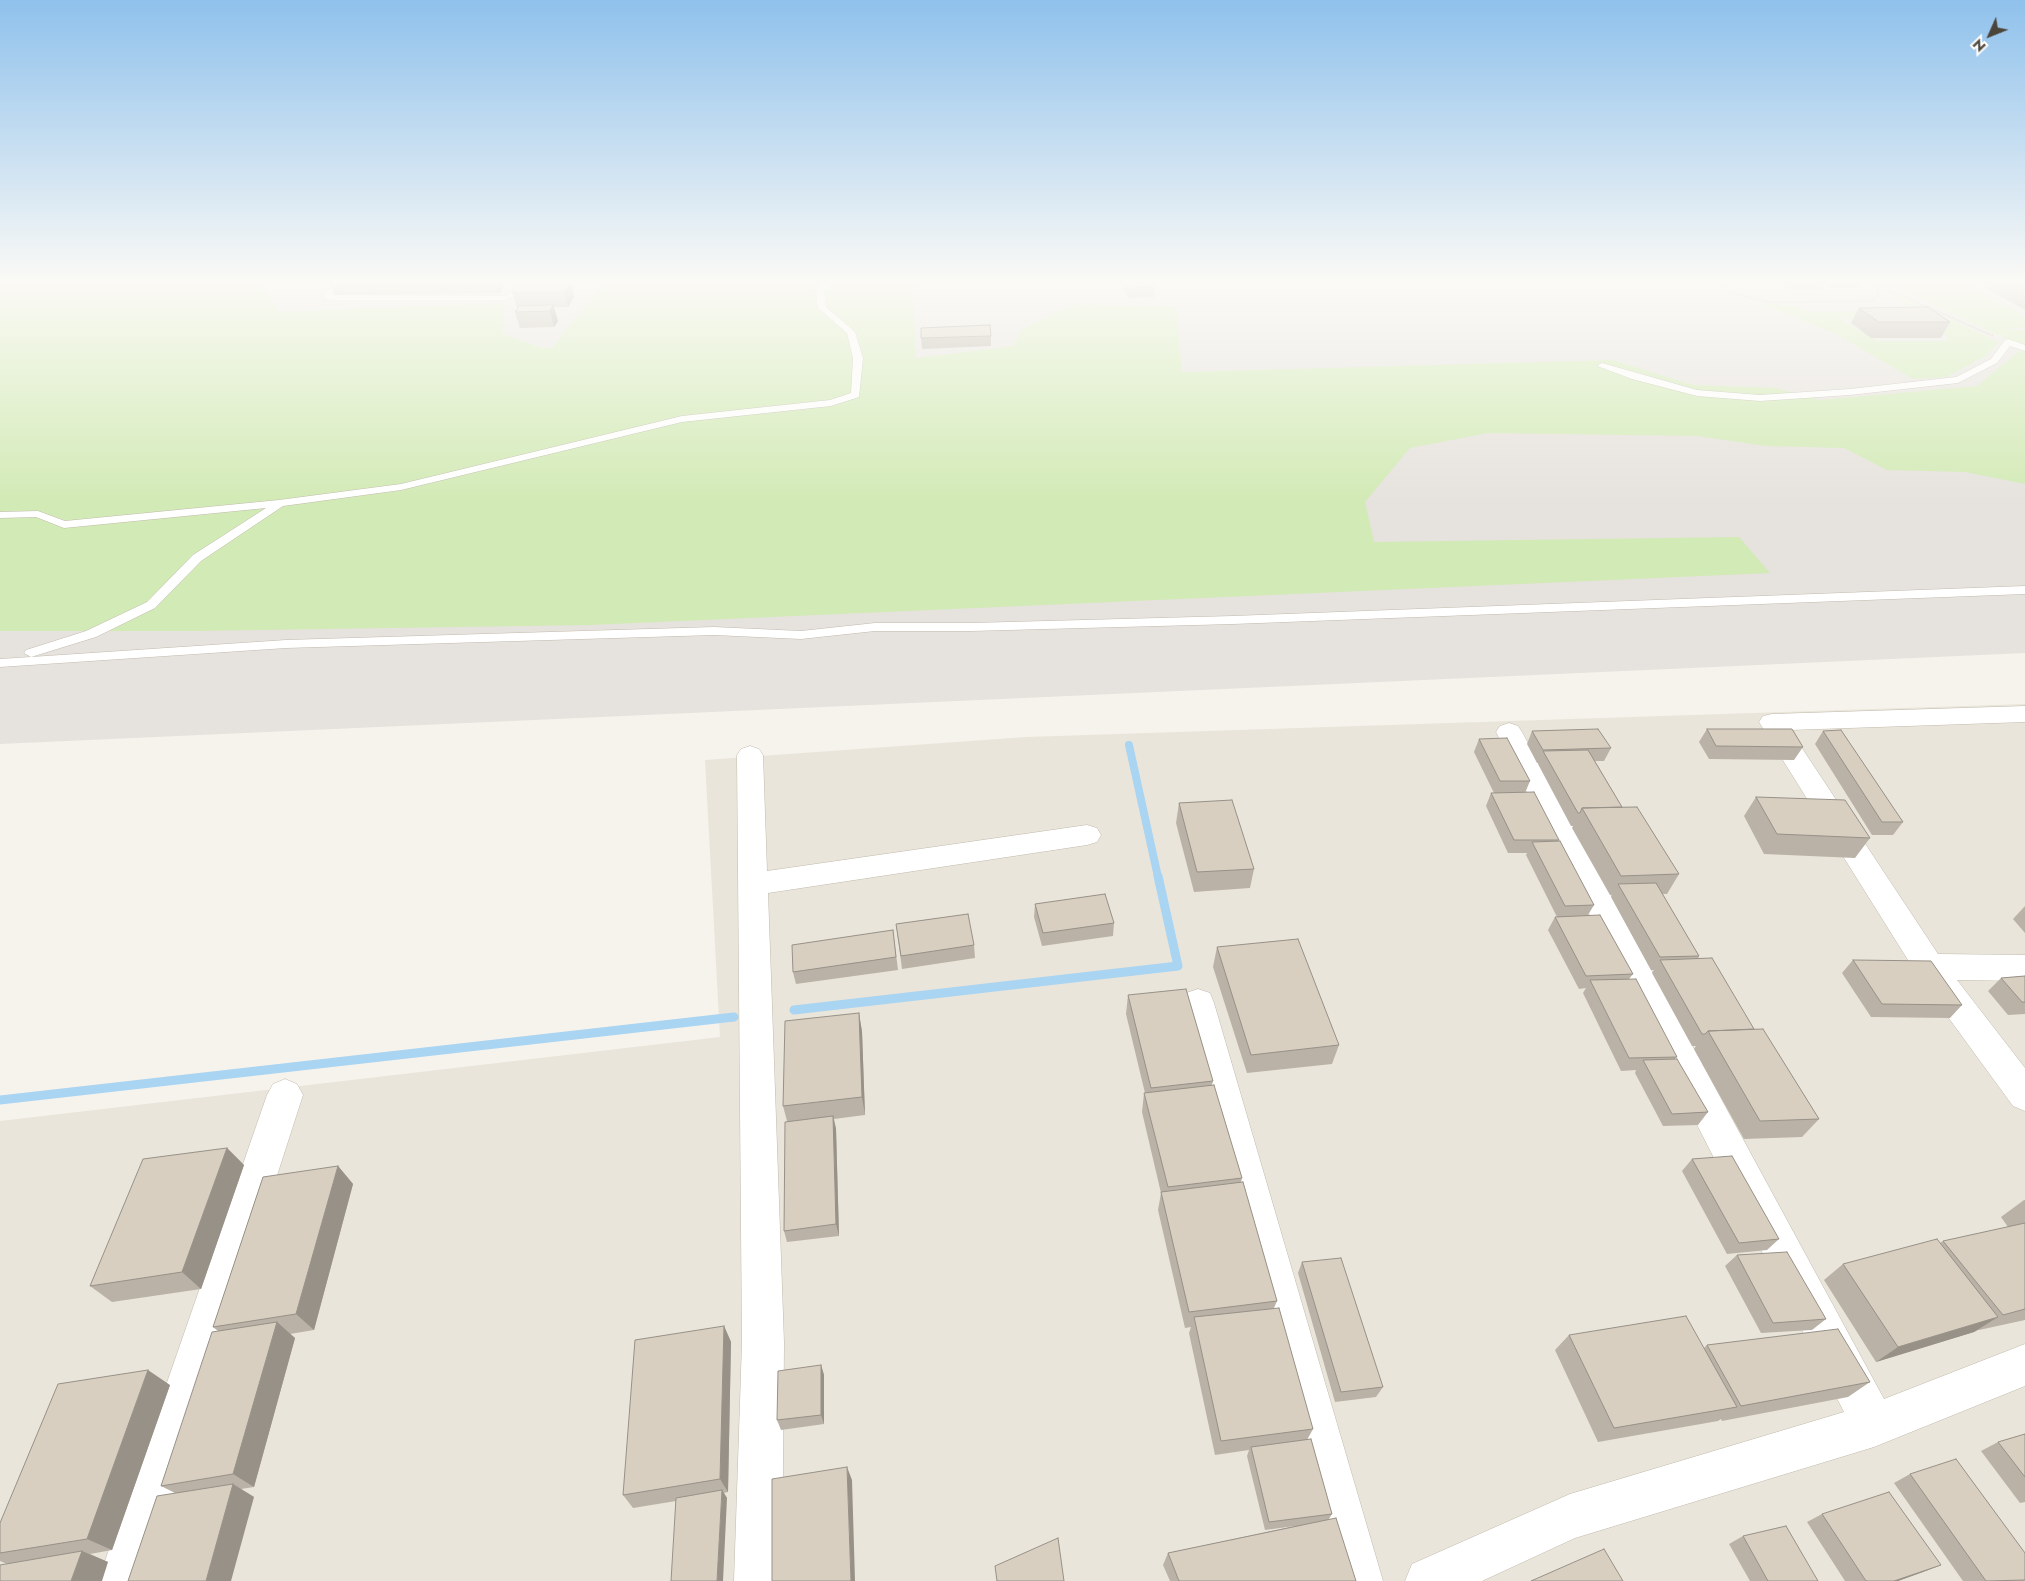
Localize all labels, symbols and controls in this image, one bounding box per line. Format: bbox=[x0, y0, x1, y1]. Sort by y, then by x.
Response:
north arrow bbox=[1965, 10, 2015, 60]
text: N bbox=[1968, 34, 1990, 56]

